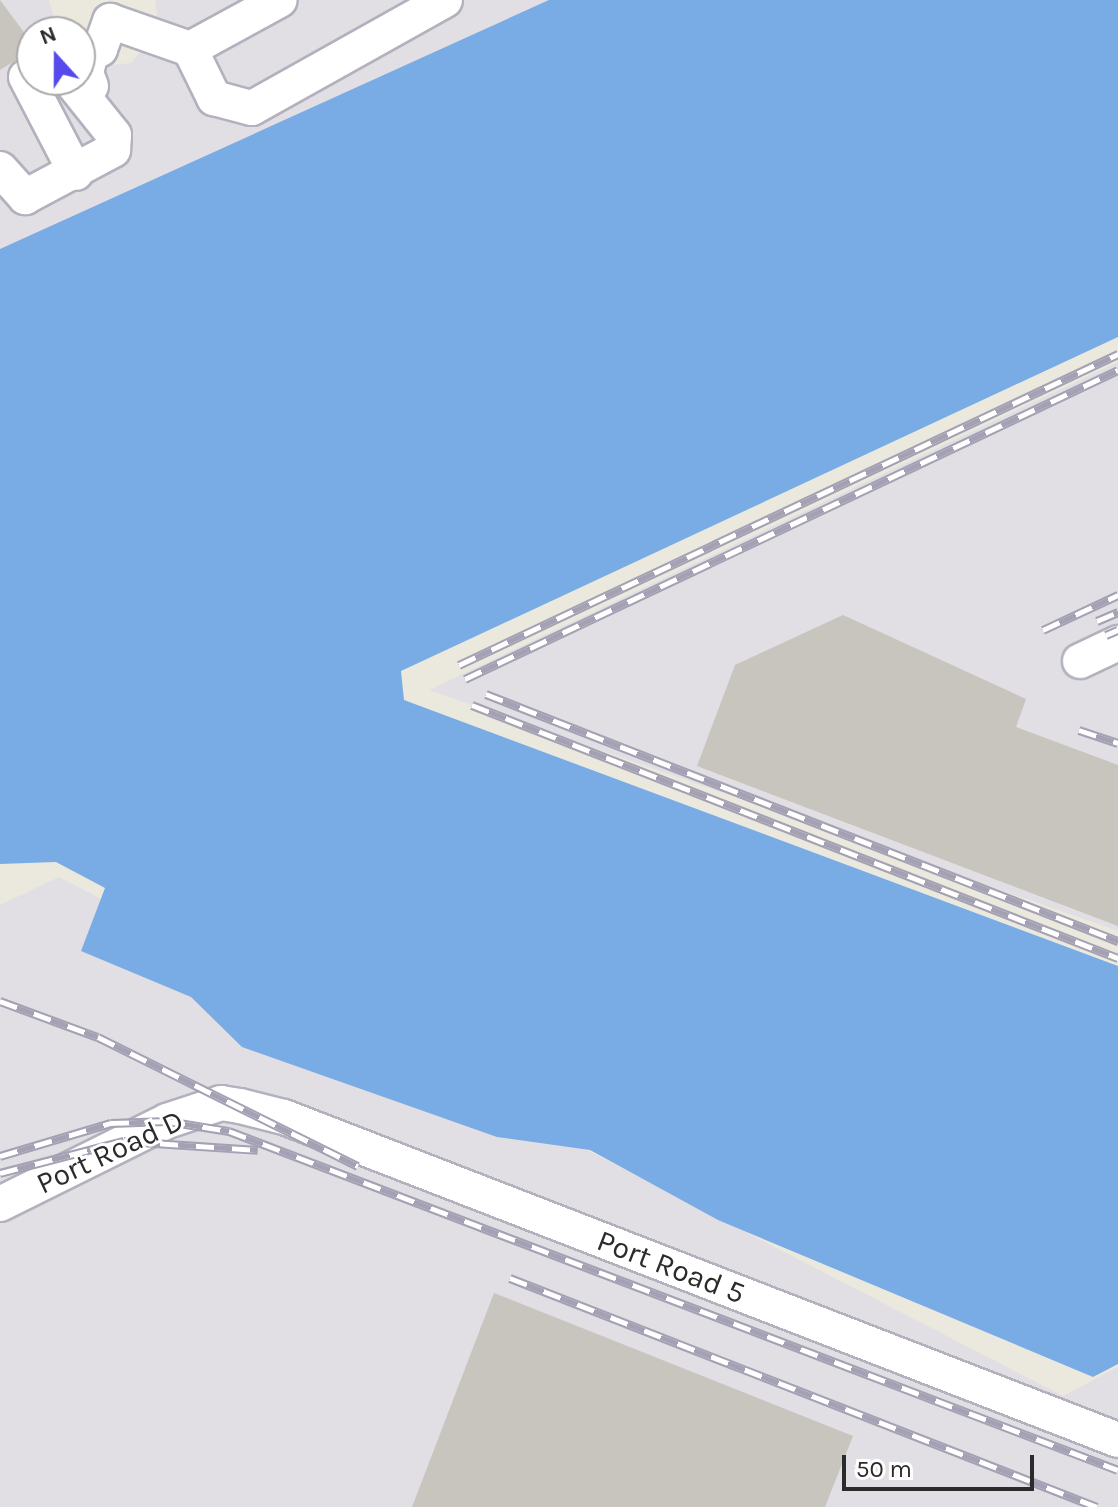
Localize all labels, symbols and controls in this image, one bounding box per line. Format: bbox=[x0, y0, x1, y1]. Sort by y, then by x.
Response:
north arrow bbox=[16, 16, 96, 96]
text: N bbox=[36, 20, 60, 50]
street label: Port Road D bbox=[31, 1102, 189, 1202]
street label: Port Road 5 bbox=[592, 1222, 750, 1312]
scale bar bbox=[846, 1439, 1038, 1489]
text: 50 m bbox=[856, 1455, 912, 1483]

